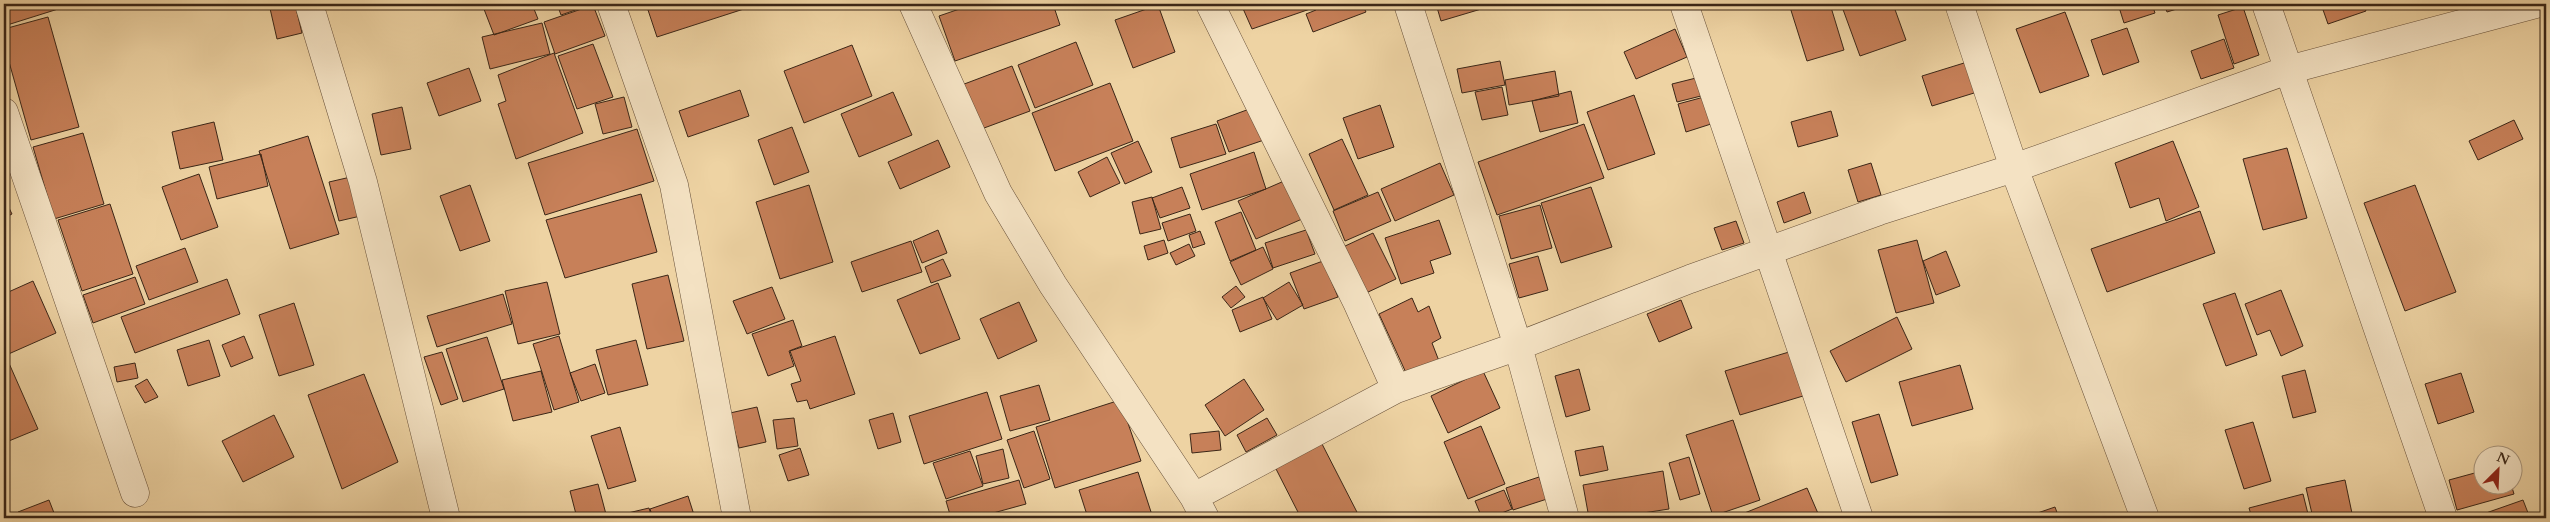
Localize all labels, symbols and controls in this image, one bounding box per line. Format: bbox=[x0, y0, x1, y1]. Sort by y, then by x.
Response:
north arrow bbox=[2472, 444, 2522, 494]
text: N bbox=[2494, 447, 2513, 470]

